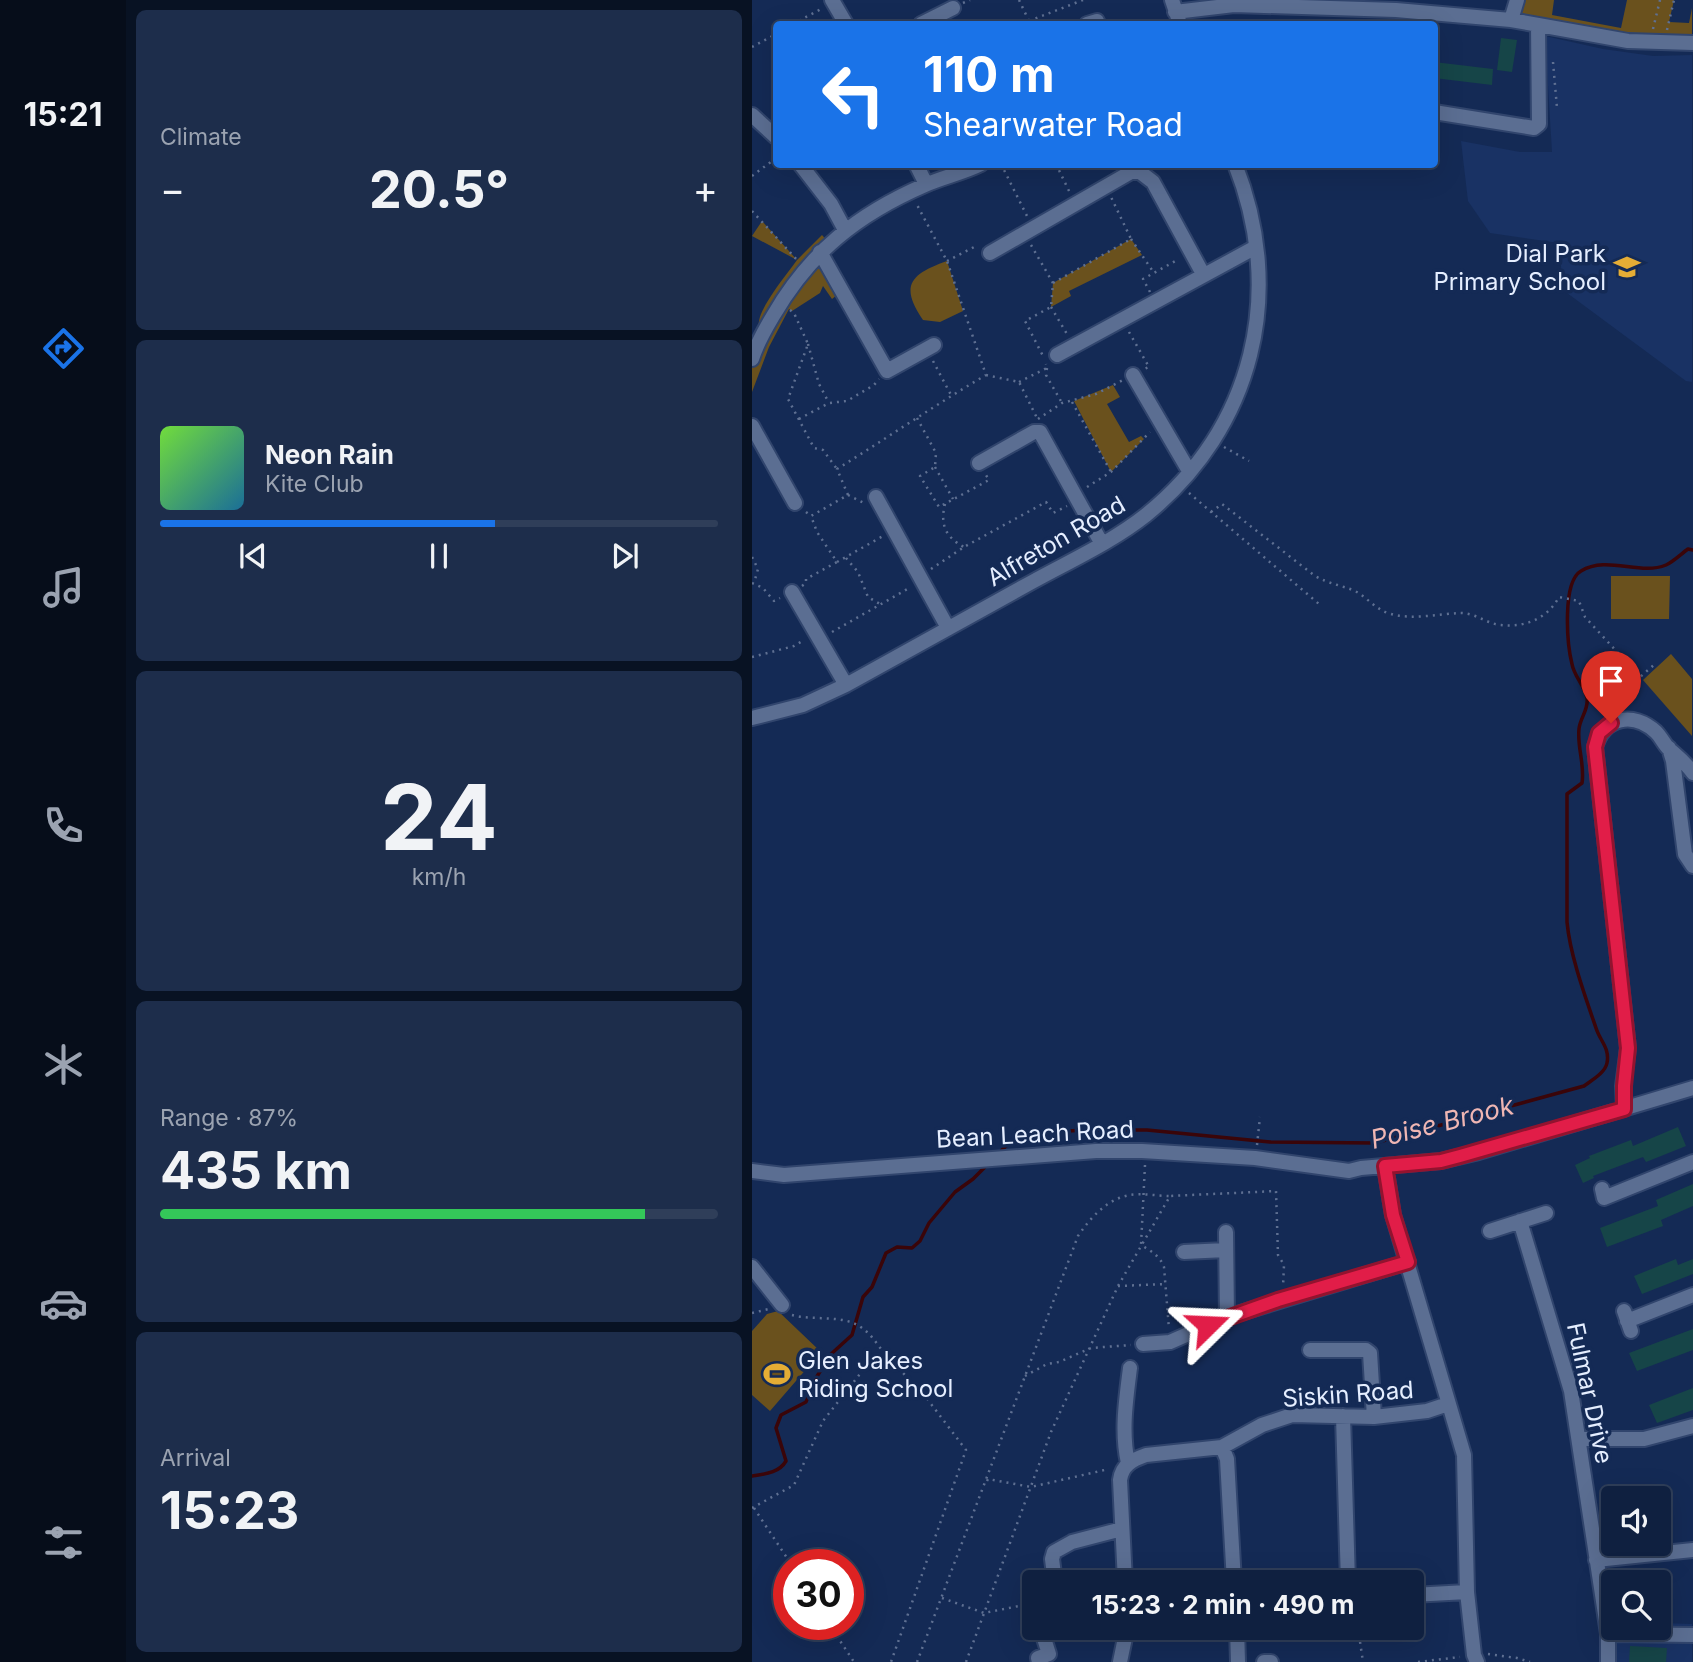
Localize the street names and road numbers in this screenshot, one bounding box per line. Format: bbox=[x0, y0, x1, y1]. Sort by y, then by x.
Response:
street label: Alfreton Road bbox=[982, 490, 1130, 592]
street label: Bean Leach Road bbox=[935, 1114, 1135, 1154]
street label: Fulmar Drive bbox=[1561, 1320, 1619, 1466]
street label: Siskin Road bbox=[1281, 1375, 1415, 1413]

